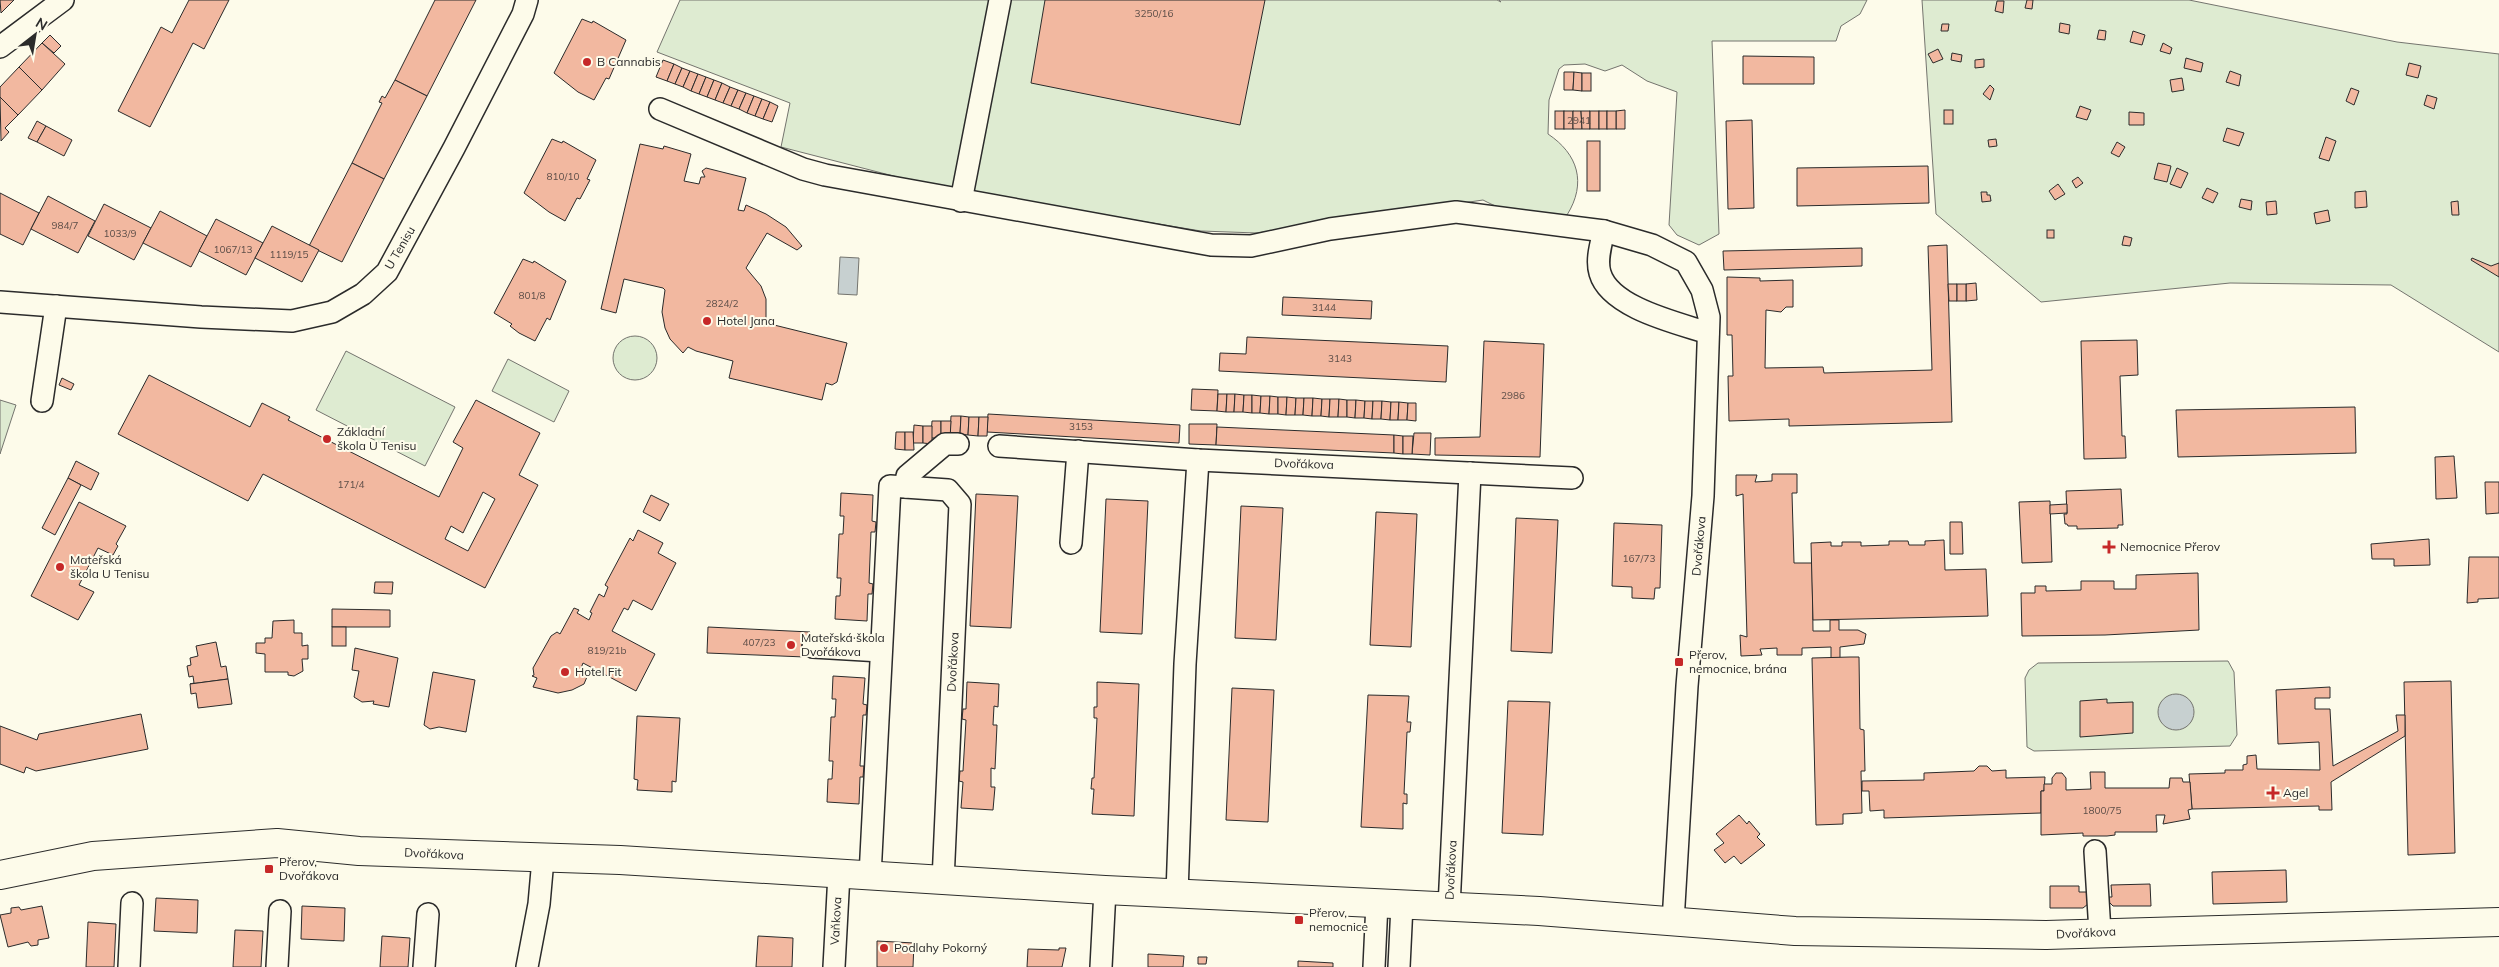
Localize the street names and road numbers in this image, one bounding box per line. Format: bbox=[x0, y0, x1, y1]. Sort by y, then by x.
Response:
street label: U Tenisu bbox=[381, 223, 418, 272]
street label: Dvořákova bbox=[1274, 455, 1334, 472]
street label: Dvořákova bbox=[1688, 515, 1709, 576]
street label: Dvořákova bbox=[943, 632, 962, 692]
street label: Dvořákova bbox=[1441, 840, 1460, 900]
street label: Dvořákova bbox=[404, 844, 464, 863]
street label: Vaňkova bbox=[827, 897, 844, 945]
street label: Dvořákova bbox=[2056, 923, 2116, 942]

